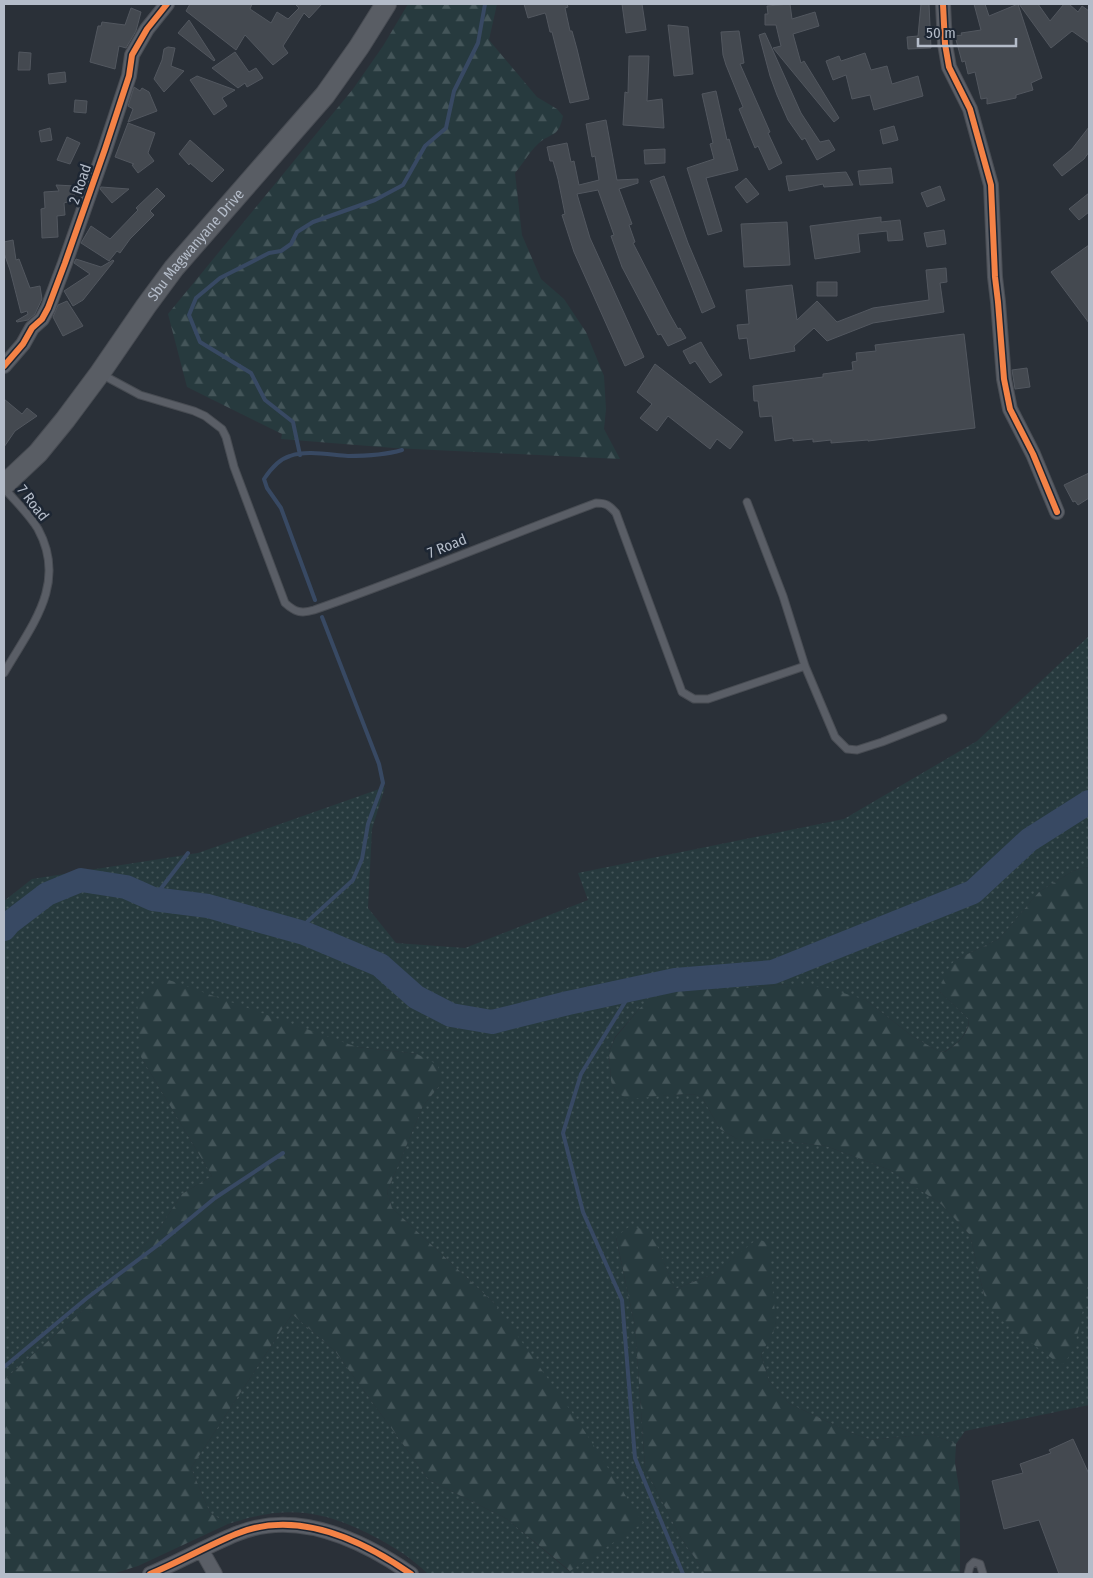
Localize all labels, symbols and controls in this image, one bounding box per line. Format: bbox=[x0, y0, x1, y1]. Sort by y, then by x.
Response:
scale bar bbox=[918, 15, 1016, 47]
text: 50 m bbox=[926, 24, 956, 42]
street label: 2 Road bbox=[65, 162, 95, 206]
street label: Sbu Magwanyane Drive bbox=[144, 185, 248, 305]
street label: 7 Road bbox=[13, 481, 53, 525]
street label: 7 Road bbox=[425, 530, 469, 562]

